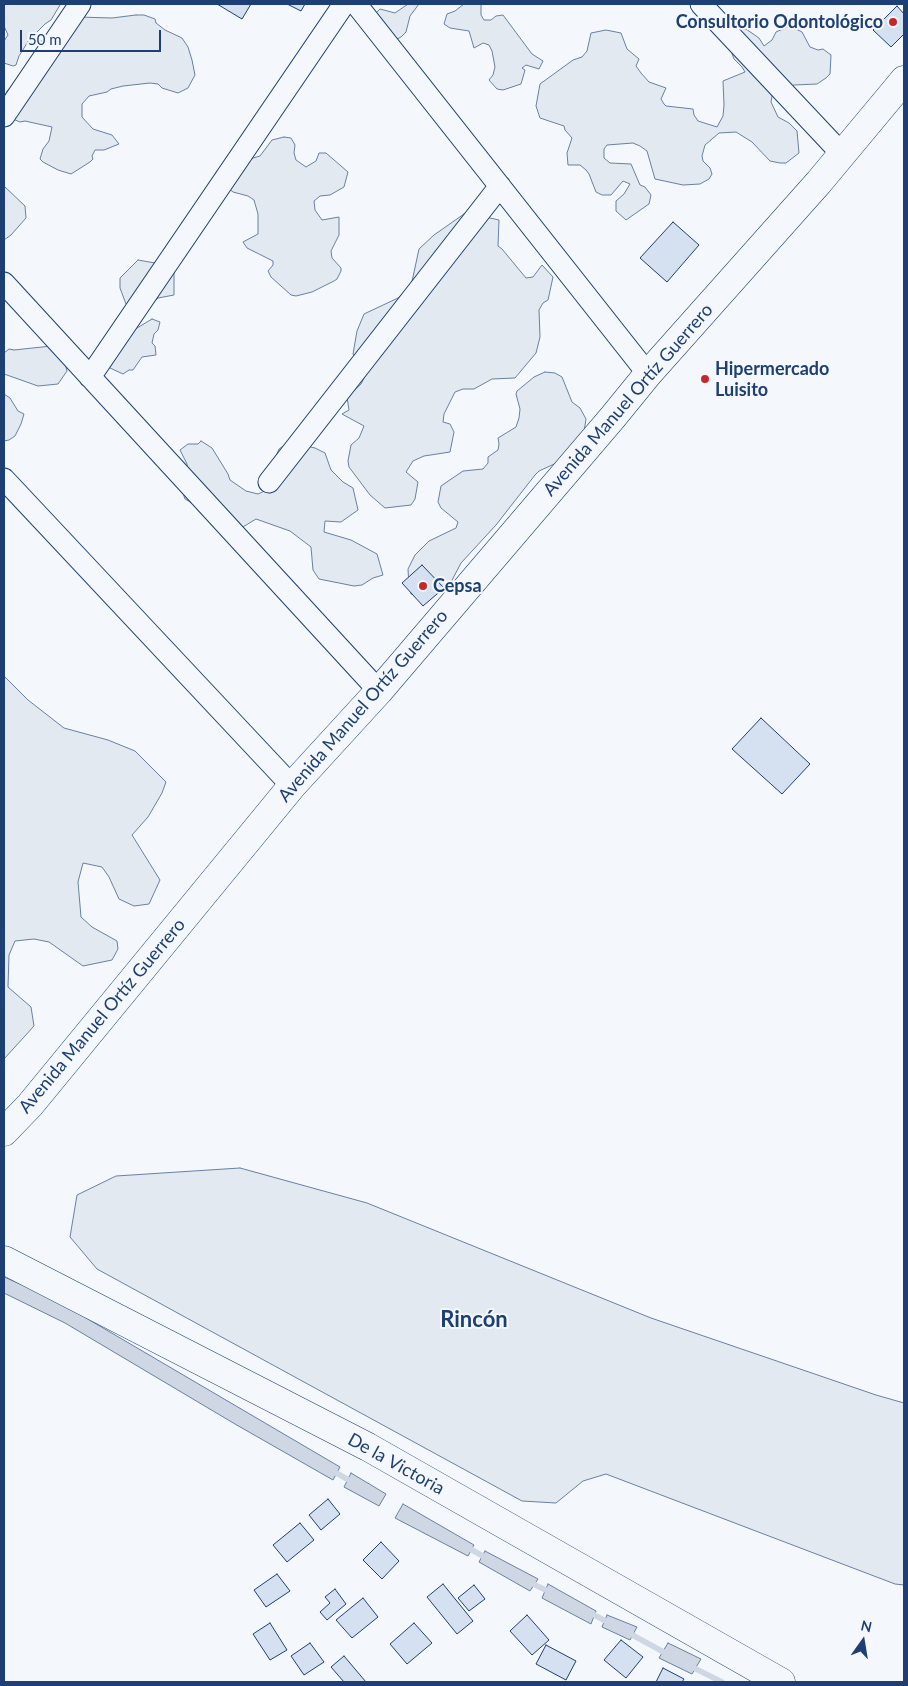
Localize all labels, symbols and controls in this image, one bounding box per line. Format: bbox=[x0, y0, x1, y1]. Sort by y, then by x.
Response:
place label: Consultorio Odontológico bbox=[676, 11, 883, 33]
marker: Consultorio Odontológico bbox=[887, 16, 899, 28]
scale bar bbox=[22, 20, 164, 52]
text: 50 m bbox=[28, 30, 62, 48]
street label: Avenida Manuel Ortíz Guerrero bbox=[539, 299, 717, 501]
place label: Hipermercado Luisito bbox=[715, 358, 829, 400]
marker: Hipermercado Luisito bbox=[699, 373, 711, 385]
place label: Cepsa bbox=[433, 575, 482, 597]
marker: Cepsa bbox=[417, 580, 429, 592]
street label: Avenida Manuel Ortíz Guerrero bbox=[274, 605, 452, 807]
street label: Avenida Manuel Ortíz Guerrero bbox=[14, 914, 190, 1118]
district label: Rincón bbox=[440, 1307, 508, 1333]
street label: De la Victoria bbox=[344, 1429, 448, 1499]
north arrow bbox=[838, 1616, 888, 1666]
text: N bbox=[859, 1616, 874, 1635]

